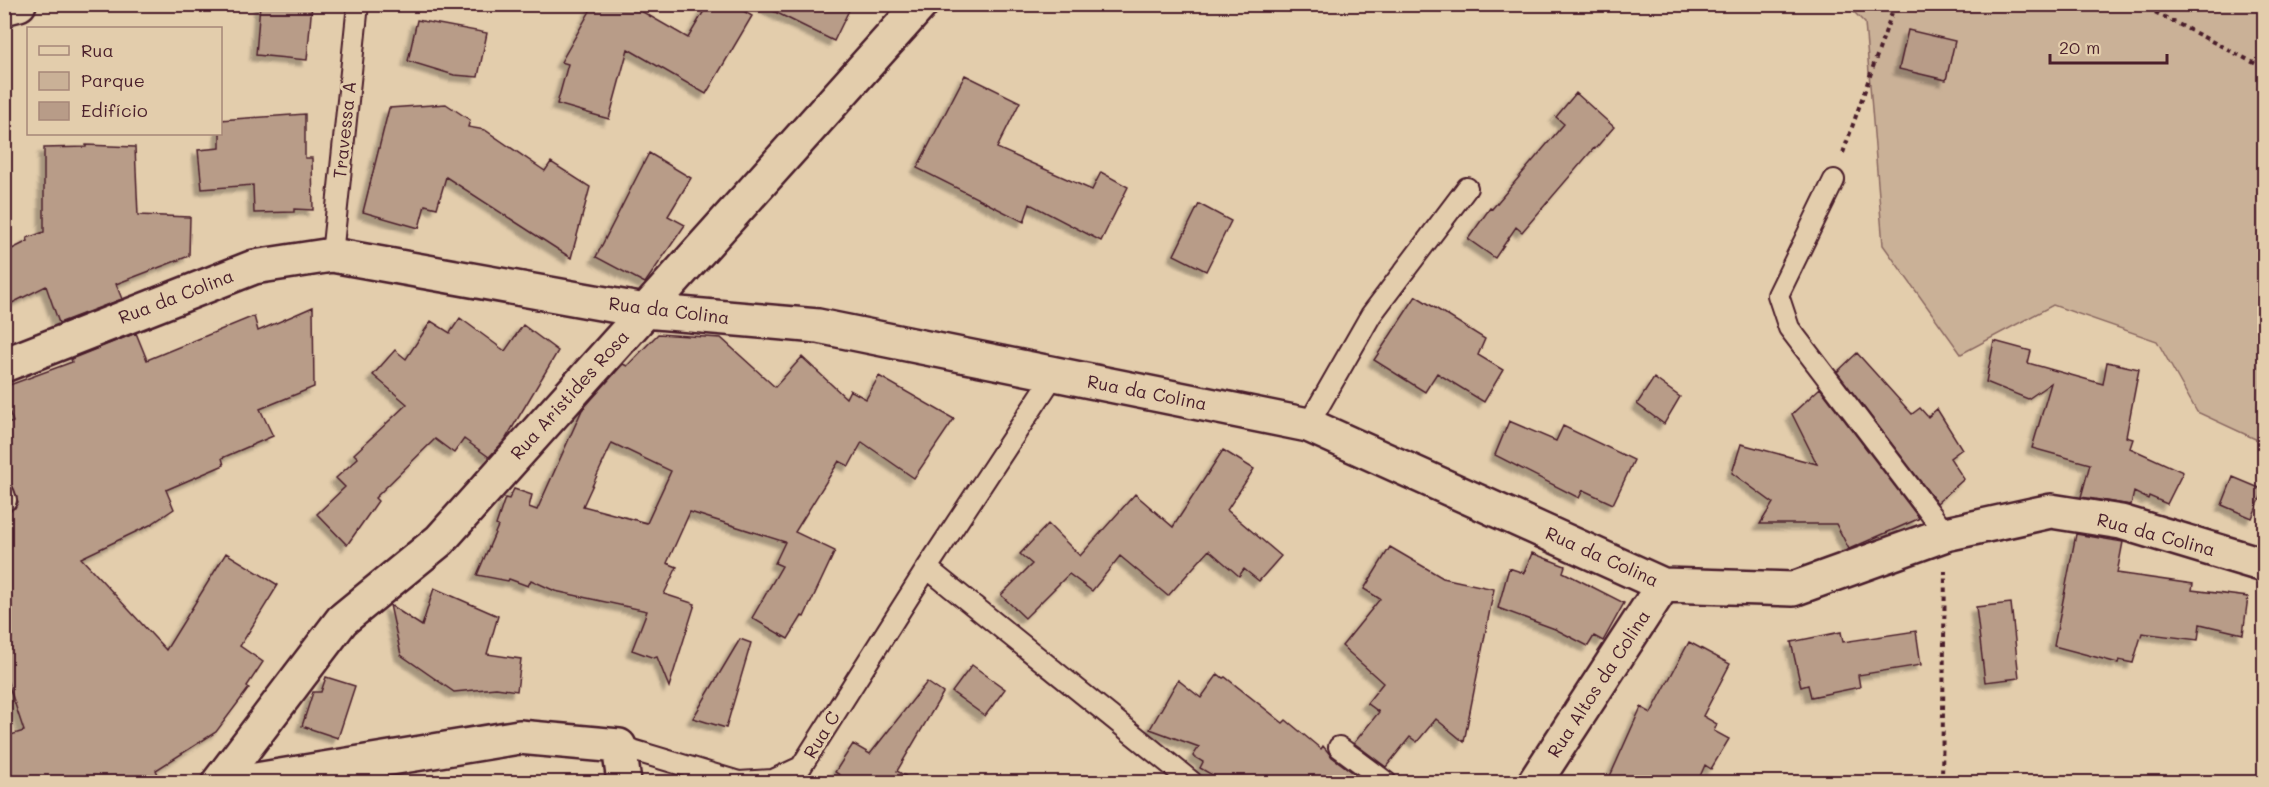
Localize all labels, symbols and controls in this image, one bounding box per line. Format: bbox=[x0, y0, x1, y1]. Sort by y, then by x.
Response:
legend bbox=[27, 27, 222, 135]
scale bar bbox=[2050, 27, 2167, 65]
text: 20 m bbox=[2059, 35, 2100, 59]
text: Rua bbox=[81, 38, 114, 62]
text: Parque bbox=[81, 68, 145, 92]
street label: Travessa A bbox=[327, 80, 361, 180]
text: Edifício bbox=[81, 98, 148, 122]
street label: Rua da Colina bbox=[115, 263, 237, 329]
street label: Rua da Colina bbox=[607, 291, 731, 329]
street label: Rua Aristides Rosa bbox=[505, 324, 634, 464]
street label: Rua da Colina bbox=[1085, 369, 1209, 415]
street label: Rua da Colina bbox=[2094, 507, 2218, 561]
street label: Rua da Colina bbox=[1542, 520, 1663, 592]
street label: Rua Altos da Colina bbox=[1541, 605, 1655, 762]
street label: Rua C bbox=[797, 706, 845, 763]

